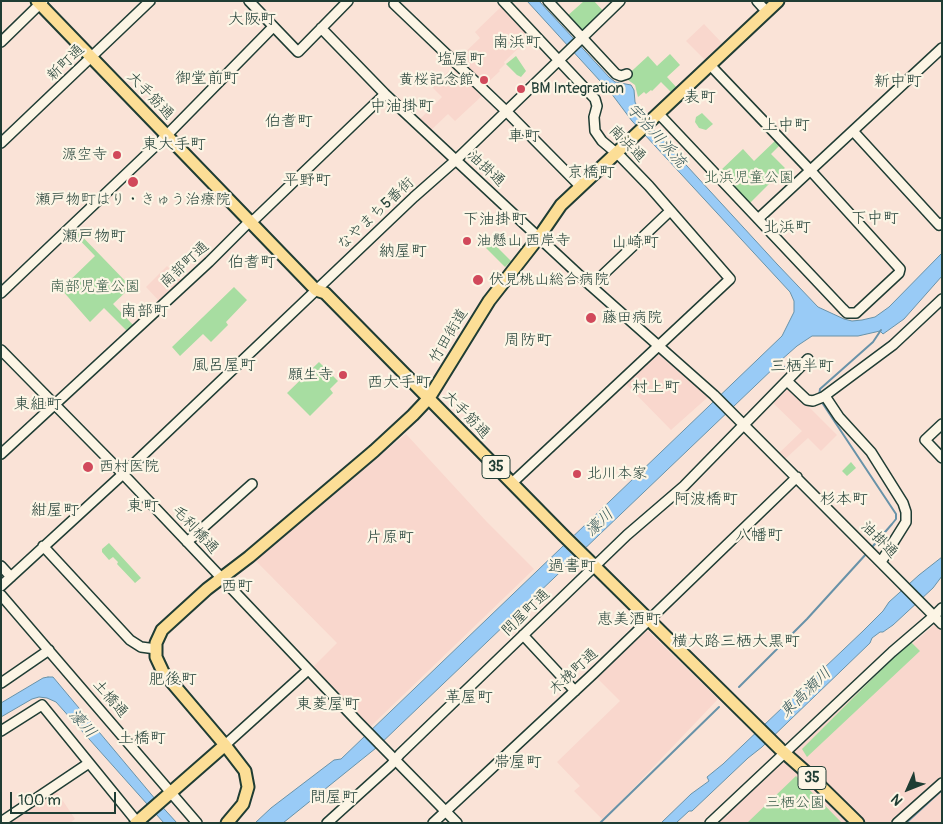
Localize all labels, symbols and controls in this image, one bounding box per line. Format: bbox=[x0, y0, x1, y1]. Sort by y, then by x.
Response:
district label: 大阪町 bbox=[228, 10, 276, 30]
district label: 南浜町 bbox=[493, 33, 541, 53]
street label: 新町通 bbox=[44, 41, 88, 85]
district label: 塩屋町 bbox=[437, 50, 485, 70]
street label: 大手筋通 bbox=[123, 68, 177, 124]
district label: 御堂前町 bbox=[175, 69, 239, 89]
place label: 黄桜記念館 bbox=[399, 71, 474, 89]
district label: 新中町 bbox=[874, 72, 922, 92]
marker: 黄桜記念館 bbox=[478, 74, 490, 86]
place label: BM Integration bbox=[531, 80, 624, 98]
marker: BM Integration bbox=[515, 83, 527, 95]
district label: 表町 bbox=[684, 88, 716, 108]
district label: 中油掛町 bbox=[370, 97, 434, 117]
water label: 宇治川派流 bbox=[622, 100, 690, 172]
district label: 伯耆町 bbox=[265, 112, 313, 132]
district label: 上中町 bbox=[762, 116, 810, 136]
street label: 南浜通 bbox=[605, 122, 649, 166]
district label: 車町 bbox=[508, 127, 540, 147]
district label: 東大手町 bbox=[142, 135, 206, 155]
place label: 源空寺 bbox=[62, 146, 107, 164]
street label: 油掛通 bbox=[463, 147, 509, 191]
marker: 源空寺 bbox=[111, 149, 123, 161]
district label: 京橋町 bbox=[567, 163, 615, 183]
park label: 北浜児童公園 bbox=[704, 169, 794, 187]
district label: 平野町 bbox=[283, 171, 331, 191]
street label: なやまち5番街 bbox=[334, 174, 418, 254]
marker: 瀬戸物町はり・きゅう治療院 bbox=[126, 175, 140, 189]
place label: 瀬戸物町はり・きゅう治療院 bbox=[36, 191, 230, 209]
district label: 下中町 bbox=[851, 209, 899, 229]
district label: 下油掛町 bbox=[463, 210, 527, 230]
district label: 北浜町 bbox=[763, 218, 811, 238]
district label: 瀬戸物町 bbox=[62, 227, 126, 247]
place label: 油懸山 西岸寺 bbox=[477, 232, 570, 250]
district label: 山崎町 bbox=[611, 233, 659, 253]
marker: 油懸山 西岸寺 bbox=[461, 235, 473, 247]
street label: 南部町通 bbox=[157, 238, 213, 292]
district label: 納屋町 bbox=[379, 242, 427, 262]
district label: 伯耆町 bbox=[228, 253, 276, 273]
place label: 伏見桃山総合病院 bbox=[489, 271, 609, 289]
marker: 伏見桃山総合病院 bbox=[471, 273, 485, 287]
park label: 南部児童公園 bbox=[50, 278, 140, 296]
district label: 南部町 bbox=[121, 302, 169, 322]
street label: 竹田街道 bbox=[426, 306, 472, 366]
place label: 藤田病院 bbox=[602, 309, 662, 327]
marker: 藤田病院 bbox=[584, 311, 598, 325]
district label: 周防町 bbox=[504, 331, 552, 351]
district label: 風呂屋町 bbox=[192, 356, 256, 376]
district label: 三栖半町 bbox=[770, 357, 834, 377]
place label: 願生寺 bbox=[288, 366, 333, 384]
marker: 願生寺 bbox=[337, 369, 349, 381]
district label: 西大手町 bbox=[367, 373, 431, 393]
district label: 村上町 bbox=[632, 378, 680, 398]
street label: 大手筋通 bbox=[439, 387, 493, 443]
district label: 東組町 bbox=[14, 395, 62, 415]
road number: 35 bbox=[482, 456, 510, 478]
place label: 西村医院 bbox=[99, 458, 159, 476]
marker: 西村医院 bbox=[81, 460, 95, 474]
place label: 北川本家 bbox=[587, 465, 647, 483]
marker: 北川本家 bbox=[571, 468, 583, 480]
district label: 阿波橋町 bbox=[674, 490, 738, 510]
district label: 杉本町 bbox=[820, 490, 868, 510]
district label: 東町 bbox=[127, 497, 159, 517]
district label: 紺屋町 bbox=[31, 501, 79, 521]
street label: 毛利橋通 bbox=[168, 502, 222, 558]
water label: 濠川 bbox=[582, 505, 618, 541]
street label: 油掛通 bbox=[857, 518, 901, 562]
district label: 八幡町 bbox=[735, 526, 783, 546]
district label: 片原町 bbox=[366, 528, 414, 548]
district label: 過書町 bbox=[548, 557, 596, 577]
district label: 西町 bbox=[221, 577, 253, 597]
street label: 問屋町通 bbox=[498, 586, 554, 640]
district label: 恵美酒町 bbox=[597, 610, 661, 630]
district label: 横大路三栖大黒町 bbox=[672, 632, 800, 652]
street label: 木挽町通 bbox=[546, 645, 602, 699]
water label: 東高瀬川 bbox=[776, 664, 836, 722]
district label: 肥後町 bbox=[149, 670, 197, 690]
street label: 土橋通 bbox=[88, 676, 132, 722]
district label: 革屋町 bbox=[445, 688, 493, 708]
district label: 東菱屋町 bbox=[296, 695, 360, 715]
water label: 濠川 bbox=[64, 706, 100, 742]
district label: 土橋町 bbox=[118, 729, 166, 749]
district label: 帯屋町 bbox=[494, 753, 542, 773]
north arrow bbox=[883, 764, 933, 814]
road number: 35 bbox=[798, 766, 826, 790]
scale bar bbox=[12, 782, 119, 814]
district label: 問屋町 bbox=[310, 788, 358, 808]
text: N bbox=[887, 790, 906, 809]
text: 100 m bbox=[18, 791, 61, 810]
park label: 三栖公園 bbox=[765, 794, 825, 812]

